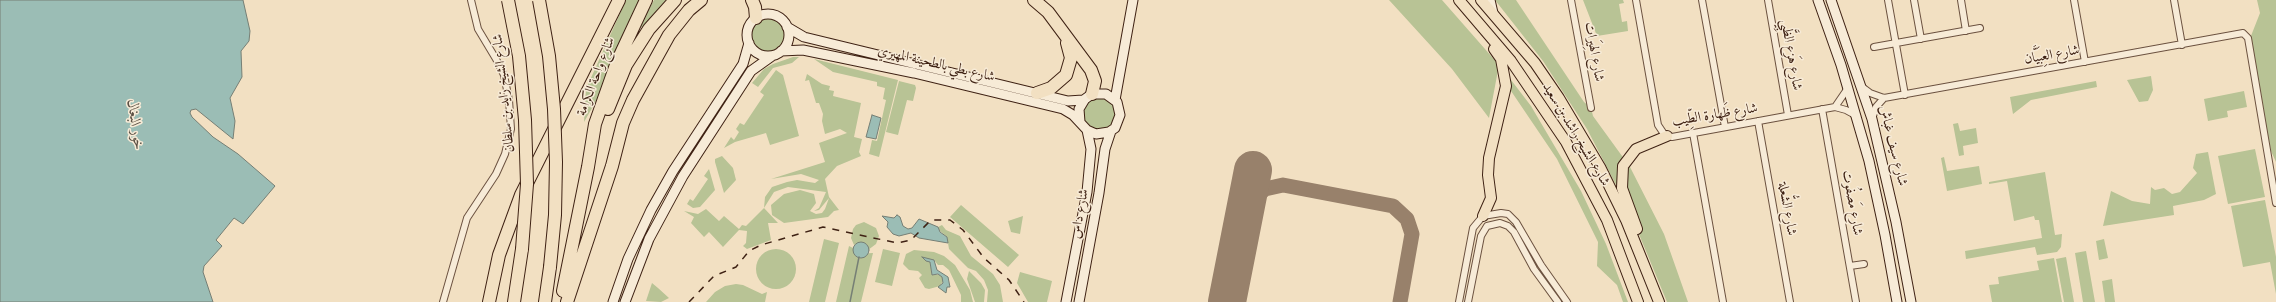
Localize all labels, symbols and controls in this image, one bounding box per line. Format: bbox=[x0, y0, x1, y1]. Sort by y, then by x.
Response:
street label: شارع هَزع الظَّبِي bbox=[1775, 18, 1805, 92]
street label: شارع الهِيَرات bbox=[1579, 21, 1607, 83]
street label: شارع الشيخ زايد بن سلطان bbox=[490, 33, 520, 153]
street label: شارع واحة الكرامة bbox=[574, 35, 620, 119]
street label: شارع بطي بالطحينة المهيري bbox=[876, 43, 996, 87]
street label: شارع العِبَيَّان bbox=[2023, 43, 2081, 69]
street label: شارع الشيخ راشد بن سعيد bbox=[1537, 80, 1613, 190]
water label: خور البغال bbox=[122, 98, 146, 152]
street label: شارع ظَهارة الطِّيب bbox=[1671, 101, 1759, 131]
street label: شارع سيف غباش bbox=[1874, 104, 1910, 188]
street label: شارع مَصفُوت bbox=[1837, 169, 1865, 237]
street label: شارع الشُّعلة bbox=[1773, 181, 1799, 237]
street label: شارع داس bbox=[1068, 188, 1094, 240]

